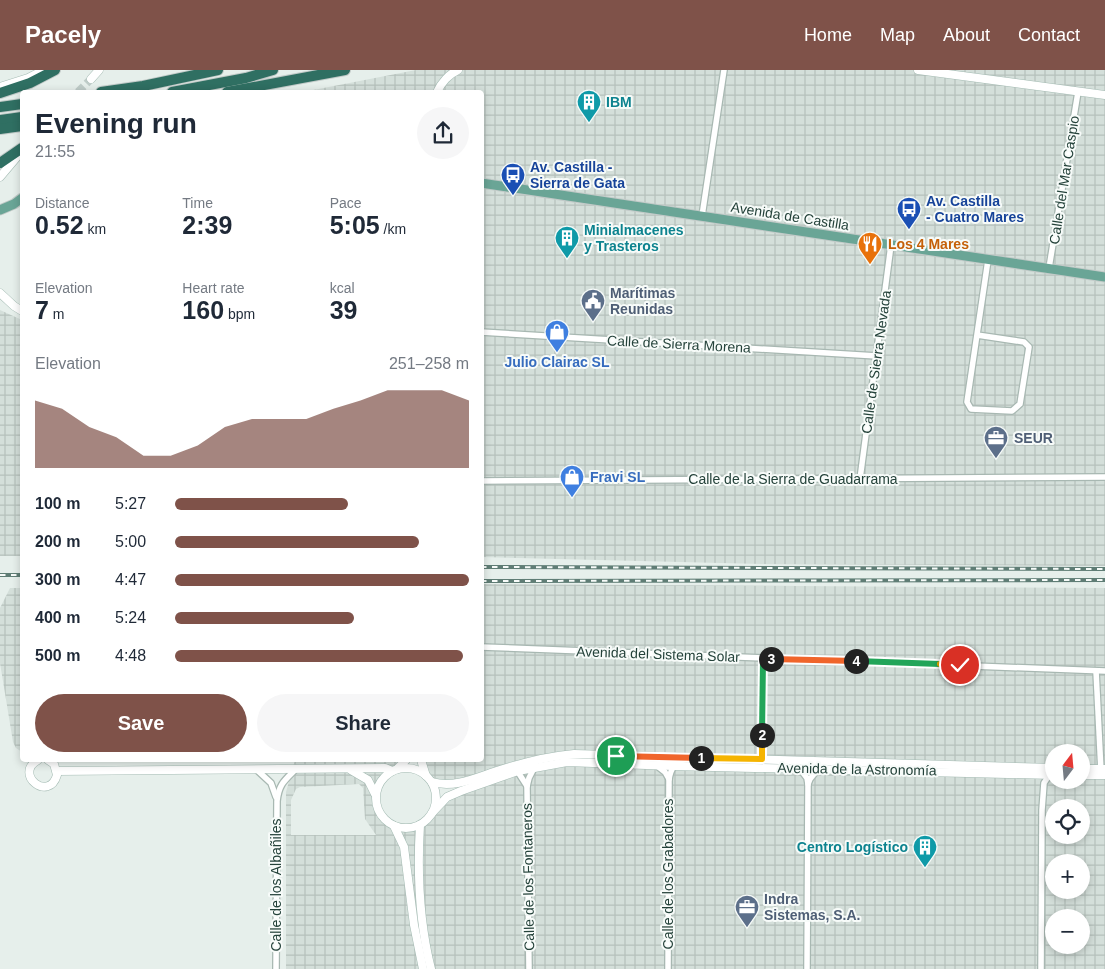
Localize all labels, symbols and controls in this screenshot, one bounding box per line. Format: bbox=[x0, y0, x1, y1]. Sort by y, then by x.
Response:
text: Pacely bbox=[25, 21, 101, 48]
text: Home bbox=[804, 25, 852, 45]
text: Map bbox=[880, 25, 915, 45]
text: About bbox=[943, 25, 990, 45]
text: Contact bbox=[1018, 25, 1080, 45]
building icon: IBM bbox=[576, 89, 602, 123]
place label: IBM bbox=[606, 94, 632, 110]
button: share bbox=[417, 107, 469, 159]
text: Evening run bbox=[35, 108, 197, 139]
street label: Calle del Mar Caspio bbox=[1046, 114, 1082, 245]
text: 21:55 bbox=[35, 143, 75, 160]
place label: Av. Castilla - Sierra de Gata bbox=[530, 159, 625, 191]
bus stop icon: Av. Castilla - Sierra de Gata bbox=[500, 162, 526, 196]
place label: Av. Castilla - Cuatro Mares bbox=[926, 193, 1024, 225]
text: Distance bbox=[35, 195, 89, 211]
text: Time bbox=[182, 195, 213, 211]
text: Pace bbox=[330, 195, 362, 211]
bus stop icon: Av. Castilla - Cuatro Mares bbox=[896, 196, 922, 230]
street label: Avenida de Castilla bbox=[730, 199, 851, 233]
text: 0.52 bbox=[35, 211, 84, 239]
text: 2:39 bbox=[182, 211, 232, 239]
text: 5:05 bbox=[330, 211, 380, 239]
text: km bbox=[84, 221, 106, 237]
text: /km bbox=[380, 221, 406, 237]
place label: Minialmacenes y Trasteros bbox=[584, 222, 684, 254]
building icon: Minialmacenes y Trasteros bbox=[554, 225, 580, 259]
restaurant icon: Los 4 Mares bbox=[857, 231, 883, 265]
place label: Los 4 Mares bbox=[888, 236, 969, 252]
text: Elevation bbox=[35, 280, 93, 296]
text: Heart rate bbox=[182, 280, 245, 296]
text: kcal bbox=[330, 280, 355, 296]
place label: Marítimas Reunidas bbox=[610, 285, 676, 317]
public building icon: Marítimas Reunidas bbox=[580, 288, 606, 322]
street label: Calle de Sierra Nevada bbox=[858, 289, 894, 435]
text: 7 bbox=[35, 296, 49, 324]
text: 160 bbox=[182, 296, 224, 324]
text: 39 bbox=[330, 296, 357, 324]
text: m bbox=[49, 306, 64, 322]
text: bpm bbox=[224, 306, 255, 322]
shop icon: Julio Clairac SL bbox=[544, 319, 570, 353]
street label: Calle de Sierra Morena bbox=[607, 332, 752, 356]
place label: Julio Clairac SL bbox=[504, 354, 610, 370]
text: Elevation bbox=[35, 355, 101, 372]
text: 251–258 m bbox=[389, 355, 469, 372]
office icon: SEUR bbox=[983, 425, 1009, 459]
place label: SEUR bbox=[1014, 430, 1053, 446]
shop icon: Fravi SL bbox=[559, 464, 585, 498]
place label: Fravi SL bbox=[590, 469, 646, 485]
street label: Calle de la Sierra de Guadarrama bbox=[688, 471, 898, 487]
text: 100 m bbox=[35, 495, 80, 512]
text: 5:27 bbox=[115, 495, 146, 512]
text: 200 m bbox=[35, 533, 80, 550]
text: 5:00 bbox=[115, 533, 146, 550]
text: 300 m bbox=[35, 571, 80, 588]
text: 4:47 bbox=[115, 571, 146, 588]
text: 400 m bbox=[35, 609, 80, 626]
text: 5:24 bbox=[115, 609, 146, 626]
street label: Avenida del Sistema Solar bbox=[576, 643, 741, 665]
pin bbox=[939, 644, 981, 686]
pin: 3 bbox=[758, 646, 784, 672]
text: 500 m bbox=[35, 647, 80, 664]
text: 4:48 bbox=[115, 647, 146, 664]
pin: 4 bbox=[844, 648, 868, 674]
text: 3 bbox=[768, 651, 775, 667]
icon: check bbox=[946, 651, 974, 679]
text: 4 bbox=[853, 653, 860, 669]
button: Save bbox=[35, 694, 247, 752]
button: Share bbox=[257, 694, 469, 752]
pin: 2 bbox=[750, 722, 774, 748]
text: 2 bbox=[759, 727, 766, 743]
pin bbox=[595, 735, 637, 777]
icon: arrive bbox=[602, 742, 630, 770]
north arrow bbox=[1045, 744, 1090, 789]
map controls bbox=[1045, 744, 1090, 954]
pin: 1 bbox=[688, 746, 714, 770]
text: 1 bbox=[698, 750, 705, 766]
street label: Avenida de la Astronomía bbox=[777, 760, 937, 778]
street label: Calle de los Grabadores bbox=[660, 799, 676, 949]
button: locate bbox=[1045, 799, 1090, 844]
street label: Calle de los Fontaneros bbox=[519, 803, 537, 951]
street label: Calle de los Albañiles bbox=[268, 818, 284, 952]
building icon: Centro Logístico bbox=[912, 834, 938, 868]
place label: Centro Logístico bbox=[797, 839, 908, 855]
button: + bbox=[1045, 854, 1090, 899]
place label: Indra Sistemas, S.A. bbox=[764, 891, 861, 923]
office icon: Indra Sistemas, S.A. bbox=[734, 894, 760, 928]
button: − bbox=[1045, 909, 1090, 954]

